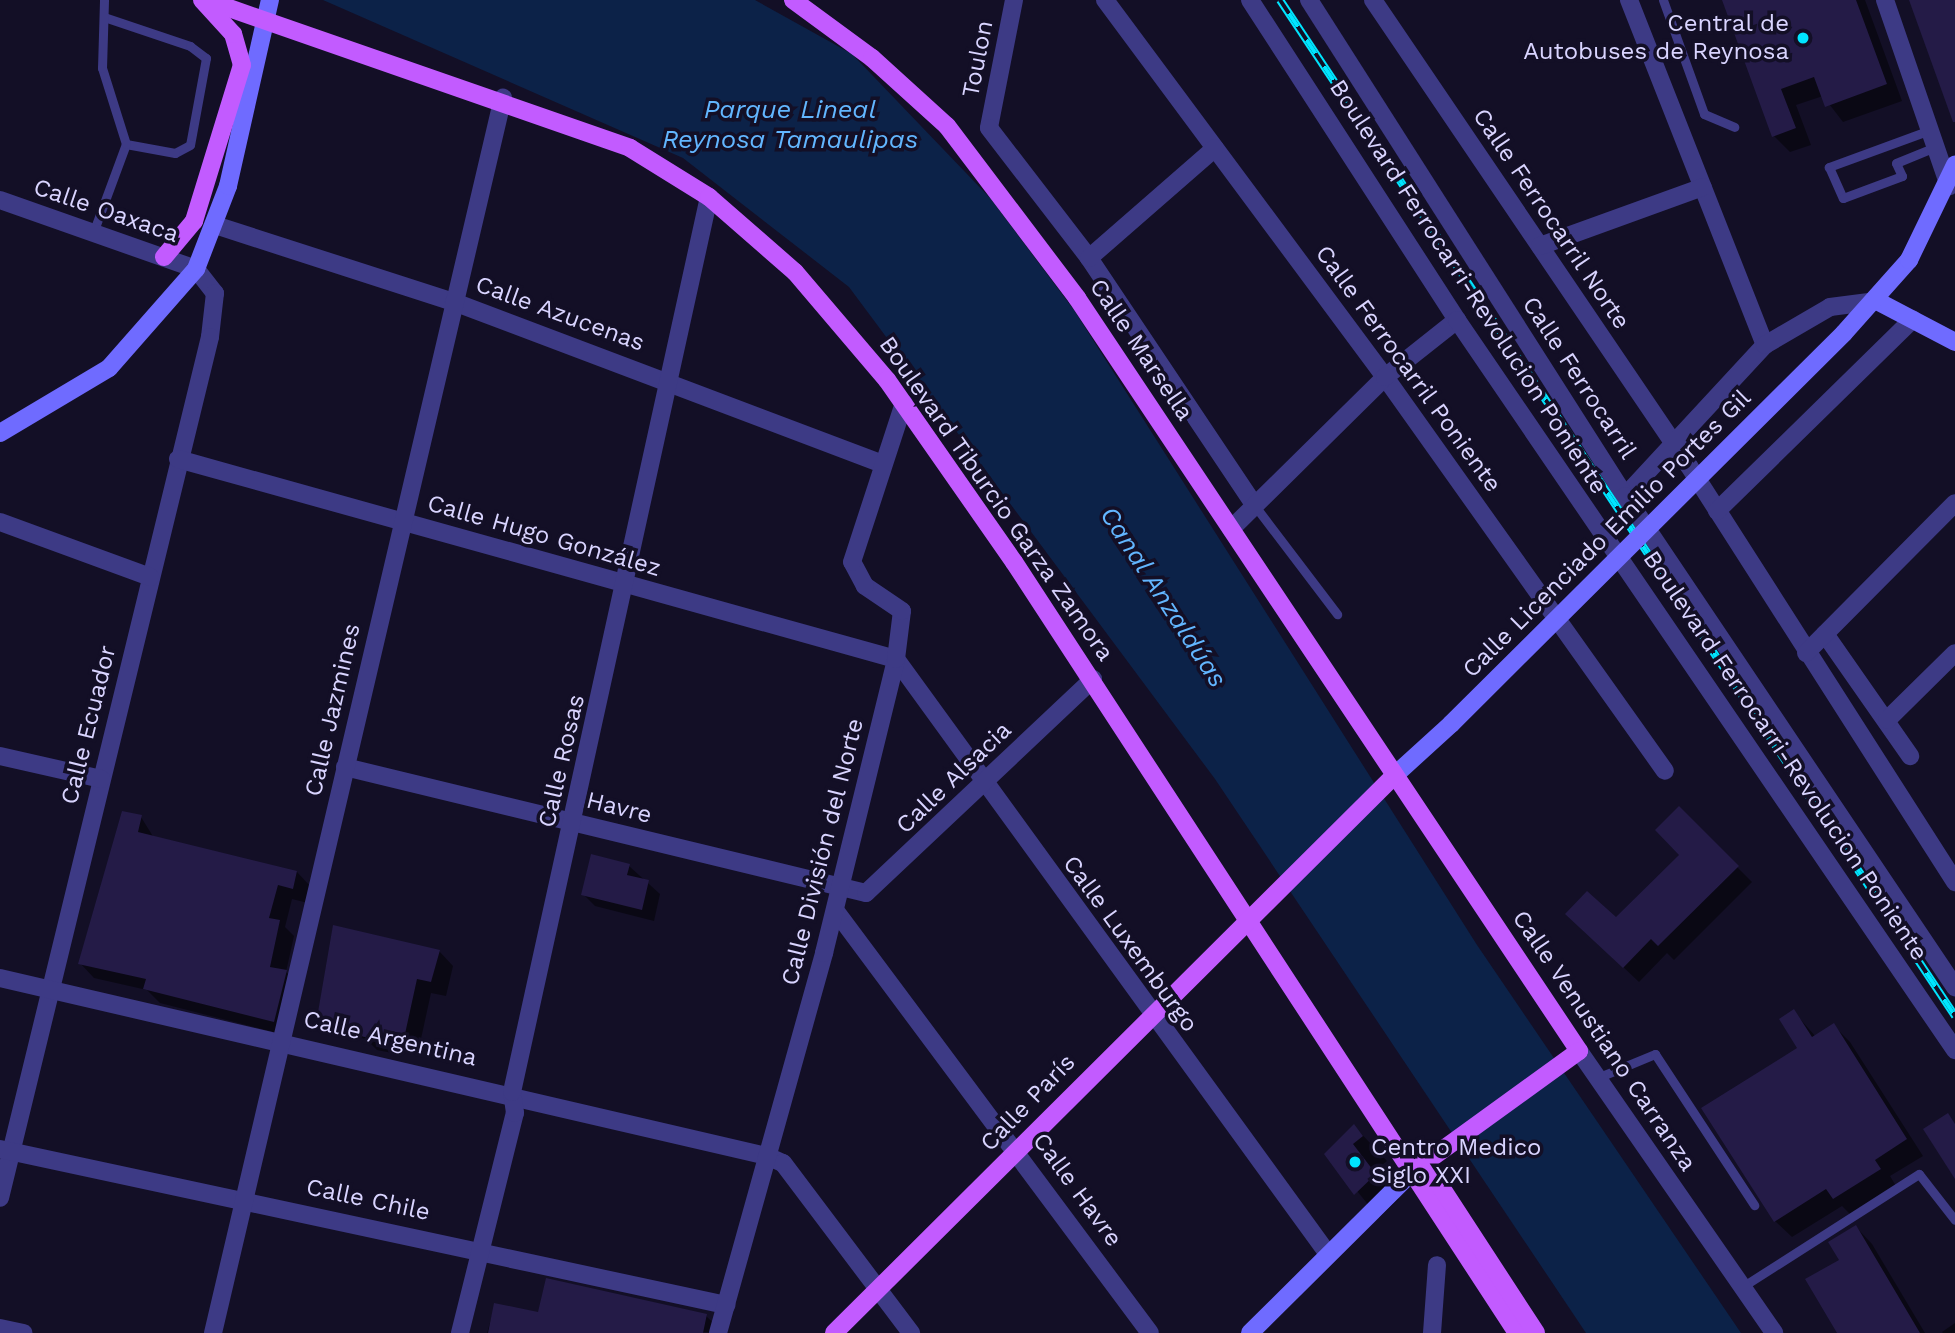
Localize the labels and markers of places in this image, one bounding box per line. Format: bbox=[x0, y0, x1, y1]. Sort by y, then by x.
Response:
place label: Central de Autobuses de Reynosa bbox=[1523, 10, 1789, 66]
marker: Central de Autobuses de Reynosa bbox=[1795, 30, 1811, 46]
place label: Centro Medico Siglo XXI bbox=[1371, 1134, 1541, 1190]
marker: Centro Medico Siglo XXI bbox=[1345, 1152, 1365, 1172]

